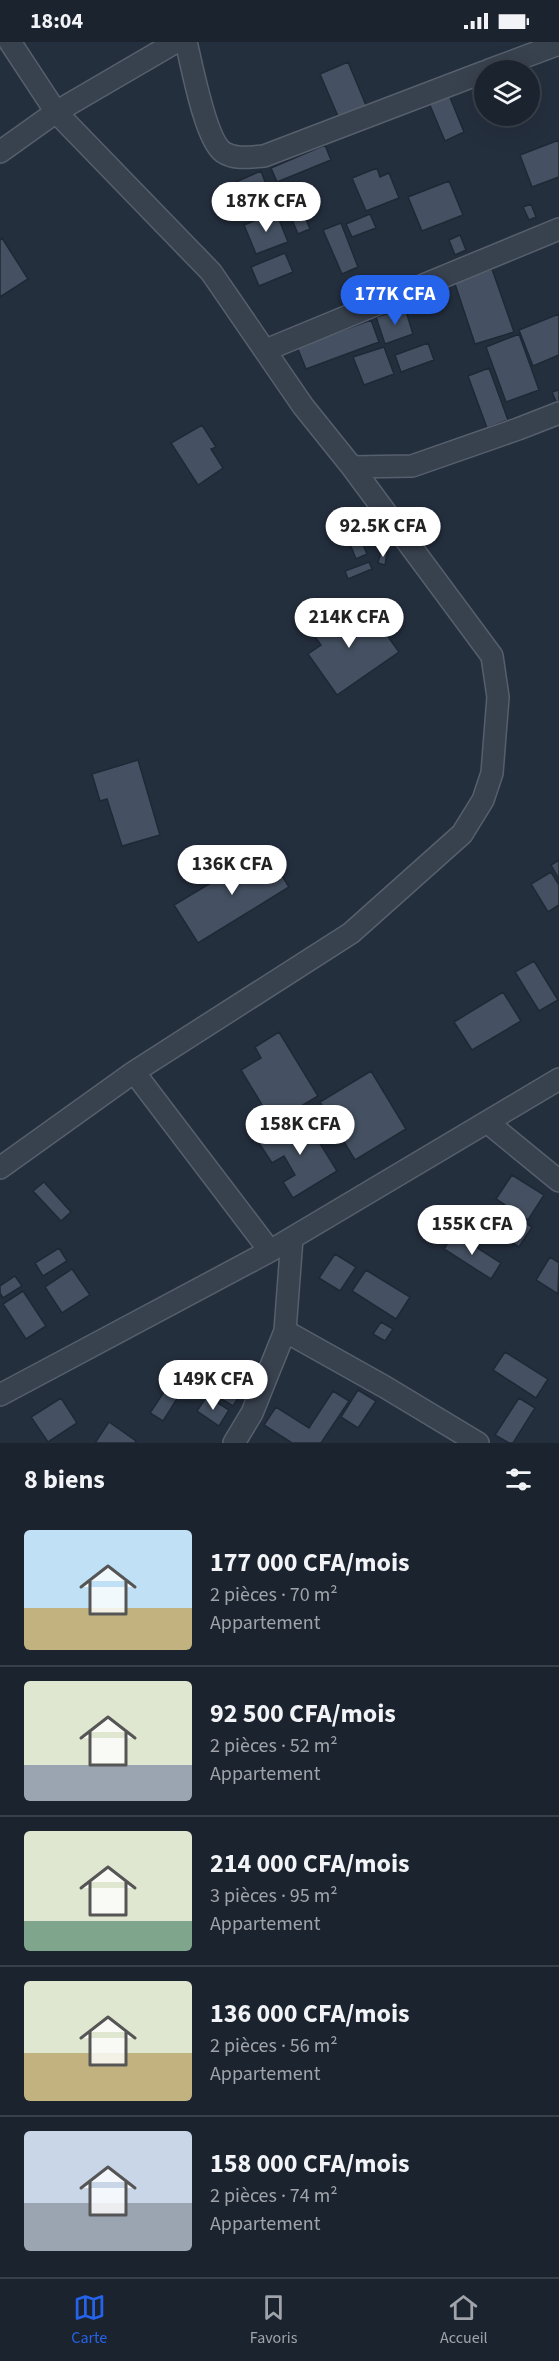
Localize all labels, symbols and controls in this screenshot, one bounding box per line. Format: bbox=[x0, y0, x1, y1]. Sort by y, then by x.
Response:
text: 18:04 bbox=[30, 5, 83, 37]
map controls bbox=[474, 60, 540, 126]
button: layers bbox=[474, 60, 540, 126]
pin: 187K CFA bbox=[204, 182, 328, 233]
text: 187K CFA bbox=[226, 187, 306, 215]
pin: 177K CFA bbox=[333, 275, 457, 326]
text: 177K CFA bbox=[355, 280, 435, 308]
pin: 92.5K CFA bbox=[314, 507, 452, 558]
text: 92.5K CFA bbox=[340, 512, 426, 540]
pin: 214K CFA bbox=[287, 598, 411, 649]
text: 214K CFA bbox=[309, 603, 389, 631]
pin: 136K CFA bbox=[170, 845, 294, 896]
text: 136K CFA bbox=[192, 850, 272, 878]
pin: 158K CFA bbox=[238, 1105, 362, 1156]
text: 158K CFA bbox=[260, 1110, 340, 1138]
pin: 155K CFA bbox=[410, 1205, 534, 1256]
text: 155K CFA bbox=[432, 1210, 512, 1238]
pin: 149K CFA bbox=[151, 1360, 275, 1411]
text: 149K CFA bbox=[173, 1365, 253, 1393]
text: 8 biens bbox=[24, 1461, 105, 1498]
icon: filters bbox=[502, 1463, 535, 1496]
text: 177 000 CFA/mois bbox=[210, 1544, 410, 1581]
icon: home bbox=[72, 1554, 144, 1626]
text: 2 pièces · 70 m² bbox=[210, 1581, 338, 1609]
text: Appartement bbox=[210, 1609, 320, 1637]
text: 92 500 CFA/mois bbox=[210, 1695, 396, 1732]
icon: home bbox=[72, 1705, 144, 1777]
text: 2 pièces · 52 m² bbox=[210, 1732, 338, 1760]
text: Appartement bbox=[210, 1760, 320, 1788]
text: 214 000 CFA/mois bbox=[210, 1845, 410, 1882]
icon: home bbox=[72, 1855, 144, 1927]
text: 3 pièces · 95 m² bbox=[210, 1882, 338, 1910]
text: Appartement bbox=[210, 1910, 320, 1938]
text: 136 000 CFA/mois bbox=[210, 1995, 410, 2032]
icon: home bbox=[72, 2005, 144, 2077]
text: 2 pièces · 56 m² bbox=[210, 2032, 338, 2060]
text: Appartement bbox=[210, 2060, 320, 2088]
text: 158 000 CFA/mois bbox=[210, 2145, 410, 2182]
icon: home bbox=[72, 2155, 144, 2227]
text: 2 pièces · 74 m² bbox=[210, 2182, 338, 2210]
text: Appartement bbox=[210, 2210, 320, 2238]
tab: Carte bbox=[71, 2291, 107, 2349]
tab: Favoris bbox=[250, 2291, 298, 2349]
tab: Accueil bbox=[440, 2291, 488, 2349]

